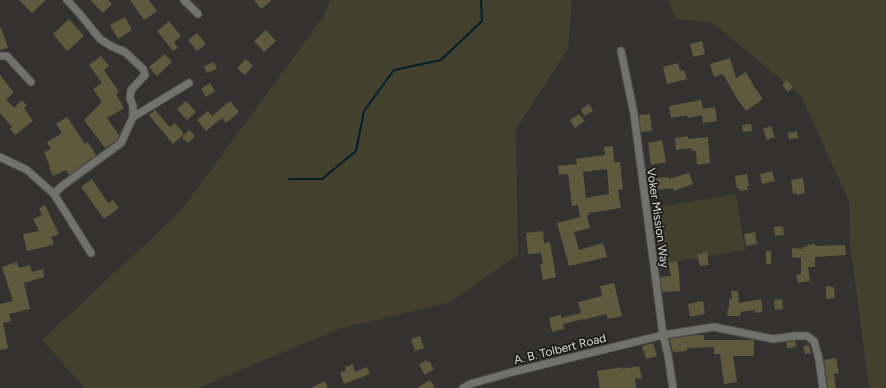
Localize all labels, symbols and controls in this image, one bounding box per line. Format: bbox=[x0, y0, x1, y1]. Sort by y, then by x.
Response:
street label: Voker Mission Way bbox=[644, 167, 672, 270]
street label: A. B. Tolbert Road bbox=[512, 331, 608, 367]

